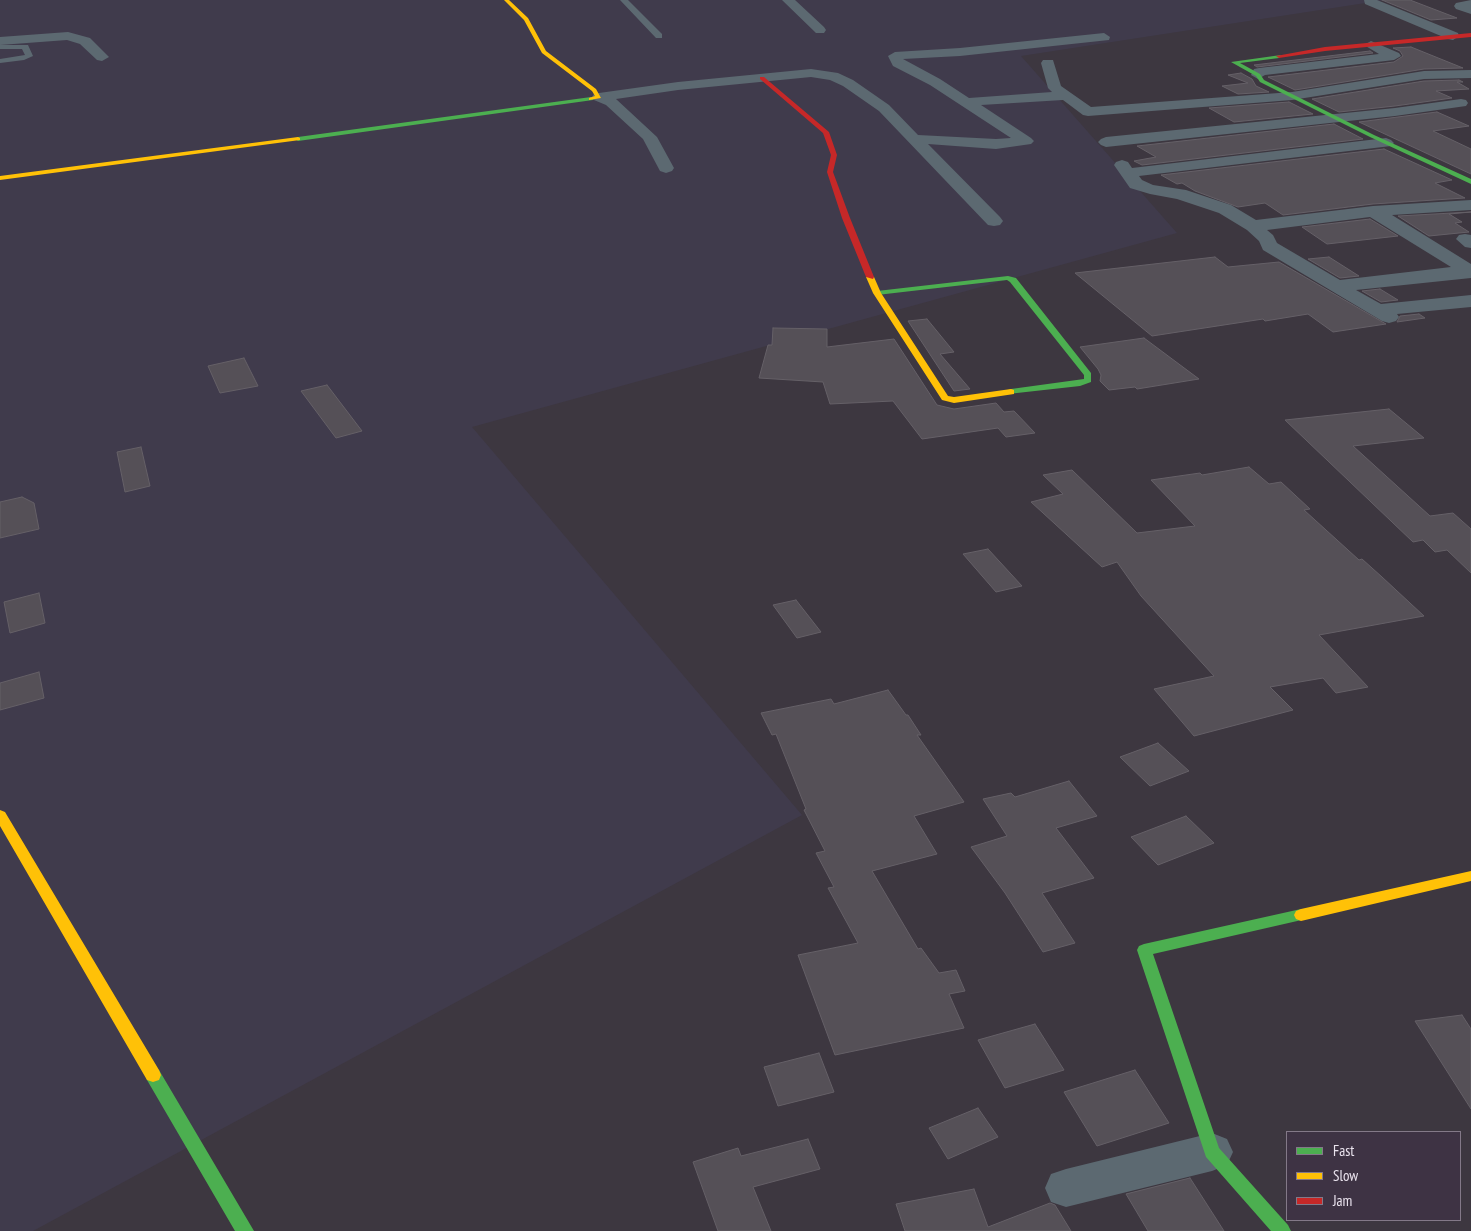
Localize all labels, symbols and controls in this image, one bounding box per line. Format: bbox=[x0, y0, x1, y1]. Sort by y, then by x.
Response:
legend bbox=[1286, 1131, 1461, 1221]
text: Fast bbox=[1333, 1141, 1354, 1160]
text: Slow bbox=[1333, 1166, 1358, 1185]
text: Jam bbox=[1333, 1191, 1352, 1210]

